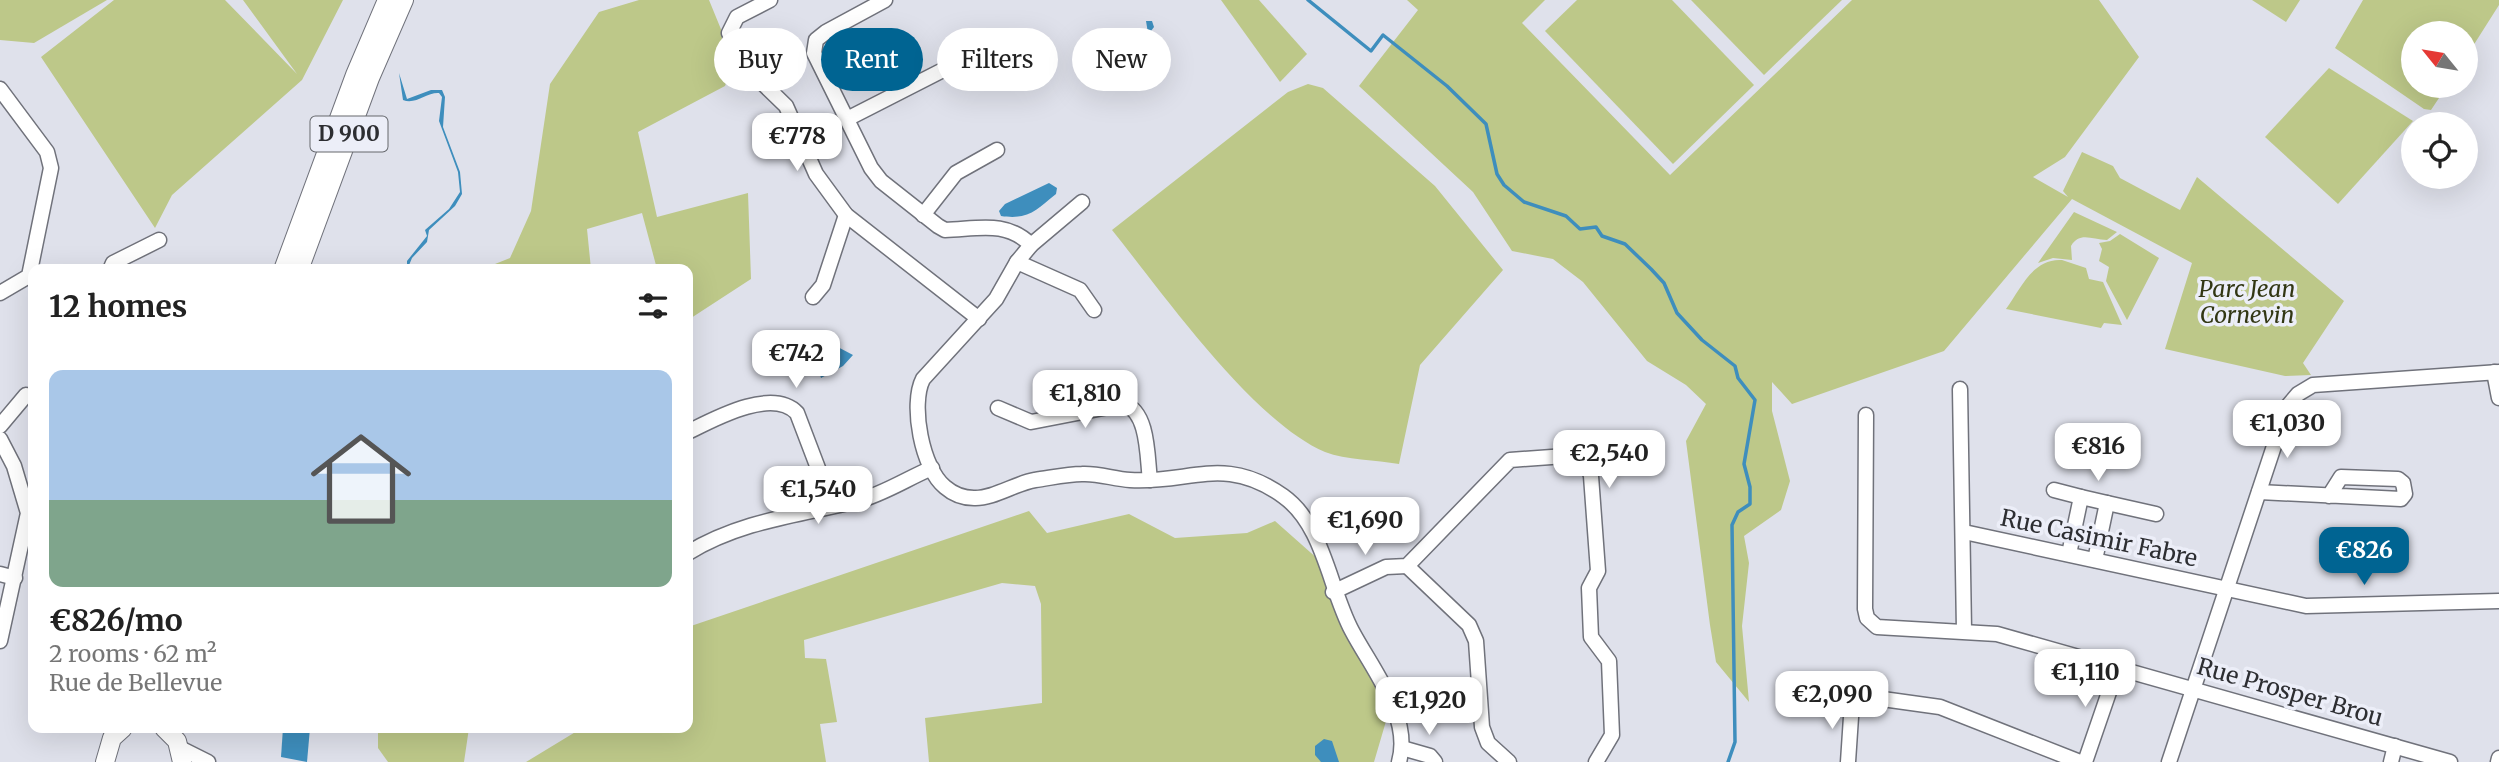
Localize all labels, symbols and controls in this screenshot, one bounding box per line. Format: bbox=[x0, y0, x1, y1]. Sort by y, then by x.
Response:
north arrow bbox=[2401, 21, 2478, 98]
map controls bbox=[2401, 21, 2478, 189]
chip: Buy bbox=[714, 28, 807, 91]
chip: Rent bbox=[821, 28, 923, 91]
chip: Filters bbox=[937, 28, 1058, 91]
chip: New bbox=[1072, 28, 1171, 91]
button: locate bbox=[2401, 112, 2478, 189]
pin: €778 bbox=[756, 114, 838, 173]
road number: D 900 bbox=[310, 116, 388, 152]
text: €778 bbox=[768, 121, 826, 150]
park label: Parc Jean Cornevin bbox=[2199, 274, 2295, 329]
text: 12 homes bbox=[49, 287, 187, 325]
icon: filters bbox=[634, 287, 672, 325]
pin: €742 bbox=[755, 330, 837, 390]
text: €742 bbox=[768, 338, 824, 367]
pin: €1,810 bbox=[1028, 370, 1142, 430]
text: €1,810 bbox=[1049, 378, 1121, 407]
pin: €1,030 bbox=[2230, 400, 2344, 460]
text: €1,030 bbox=[2249, 408, 2325, 437]
icon: home bbox=[298, 416, 424, 542]
pin: €816 bbox=[2057, 424, 2139, 483]
pin: €2,540 bbox=[1552, 430, 1666, 490]
text: €816 bbox=[2071, 431, 2125, 460]
text: €2,540 bbox=[1569, 438, 1649, 467]
pin: €1,540 bbox=[761, 466, 875, 526]
text: €1,540 bbox=[780, 474, 856, 503]
pin: €1,690 bbox=[1308, 498, 1422, 557]
street label: Rue Casimir Fabre bbox=[1998, 502, 2200, 573]
text: €1,690 bbox=[1326, 505, 1404, 534]
pin: €826 bbox=[2323, 528, 2405, 587]
text: €826 bbox=[2335, 535, 2393, 564]
text: €826/mo bbox=[49, 601, 183, 639]
text: 2 rooms · 62 m² bbox=[49, 639, 217, 668]
pin: €1,110 bbox=[2028, 650, 2142, 709]
street label: Rue Prosper Brou bbox=[2194, 651, 2386, 732]
text: €1,110 bbox=[2050, 657, 2120, 686]
text: Rue de Bellevue bbox=[49, 668, 222, 697]
pin: €2,090 bbox=[1775, 672, 1889, 731]
pin: €1,920 bbox=[1372, 678, 1486, 737]
text: €2,090 bbox=[1791, 679, 1873, 708]
text: €1,920 bbox=[1391, 685, 1467, 714]

